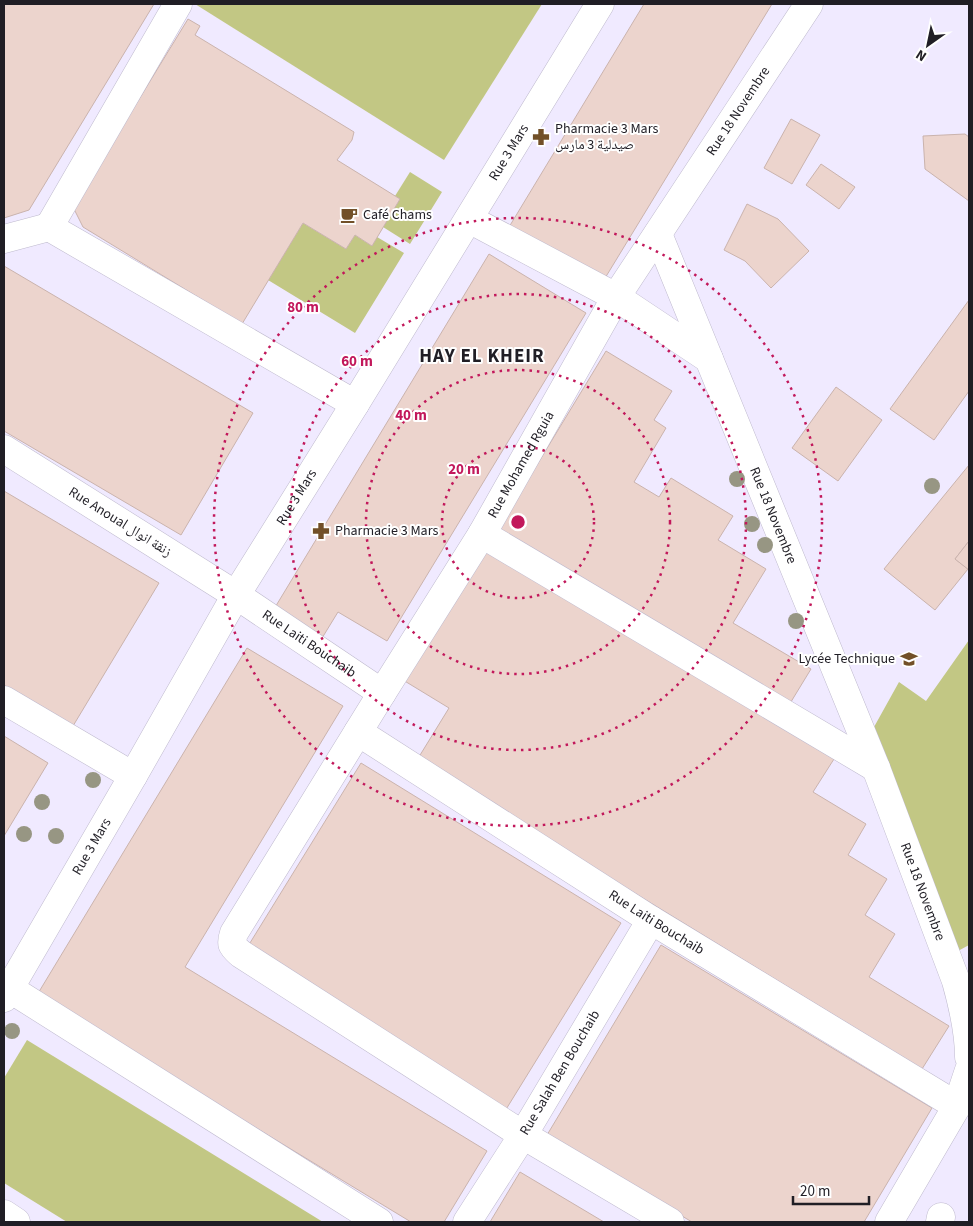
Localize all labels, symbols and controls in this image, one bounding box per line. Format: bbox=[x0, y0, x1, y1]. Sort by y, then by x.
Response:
north arrow bbox=[903, 20, 953, 70]
text: N bbox=[912, 44, 931, 66]
street label: Rue 18 Novembre bbox=[702, 63, 775, 160]
place label: Pharmacie 3 Mars صيدلية 3 مارس bbox=[555, 119, 658, 155]
street label: Rue 3 Mars bbox=[484, 120, 534, 185]
pharmacy icon: Pharmacie 3 Mars صيدلية 3 مارس bbox=[531, 127, 551, 147]
cafe icon: Café Chams bbox=[339, 205, 359, 225]
place label: Café Chams bbox=[363, 205, 432, 225]
text: 80 m bbox=[287, 297, 319, 318]
district label: HAY EL KHEIR bbox=[419, 343, 545, 370]
text: 60 m bbox=[341, 351, 373, 372]
text: 40 m bbox=[395, 405, 427, 426]
street label: Rue Mohamed Rguia bbox=[483, 407, 559, 522]
text: 20 m bbox=[448, 459, 480, 480]
street label: Rue 18 Novembre bbox=[744, 464, 802, 567]
street label: Rue 3 Mars bbox=[272, 465, 322, 529]
street label: Rue Anoual زنقة انوال bbox=[64, 482, 176, 562]
centre of rings bbox=[509, 513, 527, 531]
pharmacy icon: Pharmacie 3 Mars bbox=[311, 521, 331, 541]
place label: Pharmacie 3 Mars bbox=[335, 521, 438, 541]
street label: Rue Laiti Bouchaib bbox=[258, 605, 360, 683]
place label: Lycée Technique bbox=[798, 649, 895, 669]
school or university icon: Lycée Technique bbox=[899, 649, 919, 669]
street label: Rue 3 Mars bbox=[67, 814, 116, 879]
street label: Rue 18 Novembre bbox=[895, 840, 950, 944]
street label: Rue Laiti Bouchaib bbox=[604, 885, 708, 960]
street label: Rue Salah Ben Bouchaib bbox=[515, 1006, 605, 1139]
scale bar bbox=[793, 1174, 869, 1206]
text: 20 m bbox=[800, 1181, 830, 1202]

